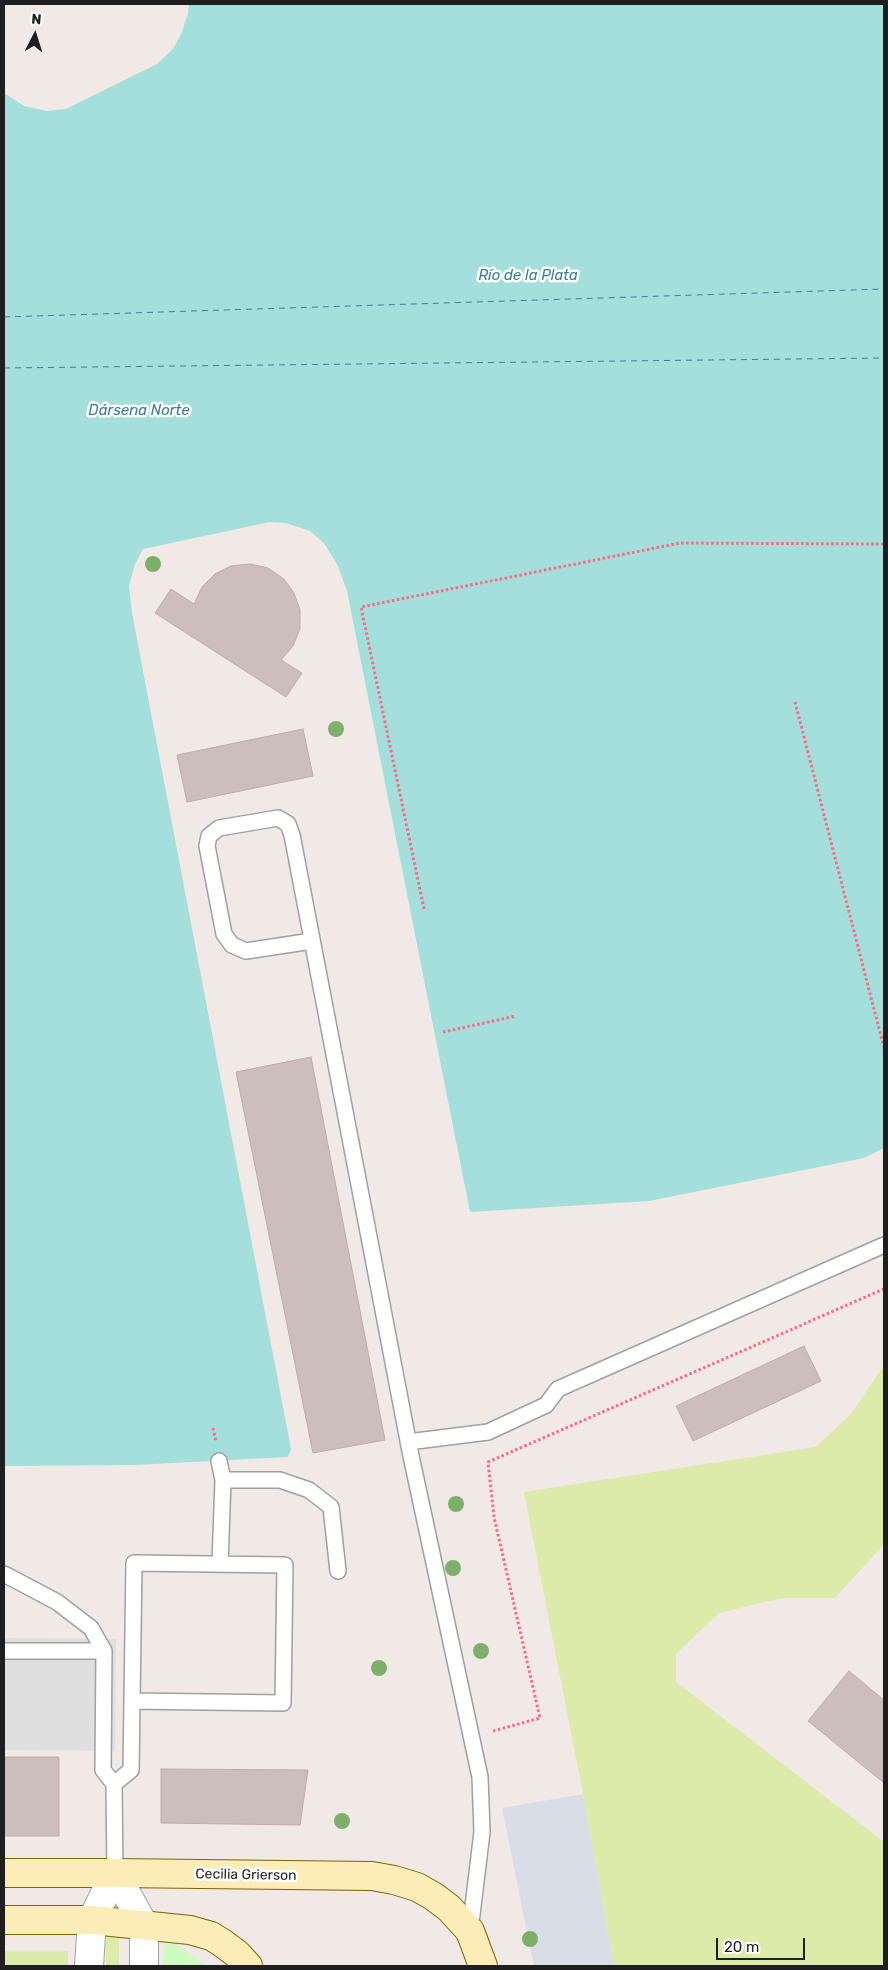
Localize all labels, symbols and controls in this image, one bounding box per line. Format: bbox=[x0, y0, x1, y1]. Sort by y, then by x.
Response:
north arrow bbox=[10, 10, 60, 60]
text: N bbox=[31, 11, 42, 28]
water label: Río de la Plata bbox=[478, 267, 578, 285]
water label: Dársena Norte bbox=[88, 402, 190, 420]
street label: Cecilia Grierson bbox=[195, 1866, 297, 1884]
scale bar bbox=[718, 1928, 807, 1960]
text: 20 m bbox=[724, 1938, 759, 1956]

